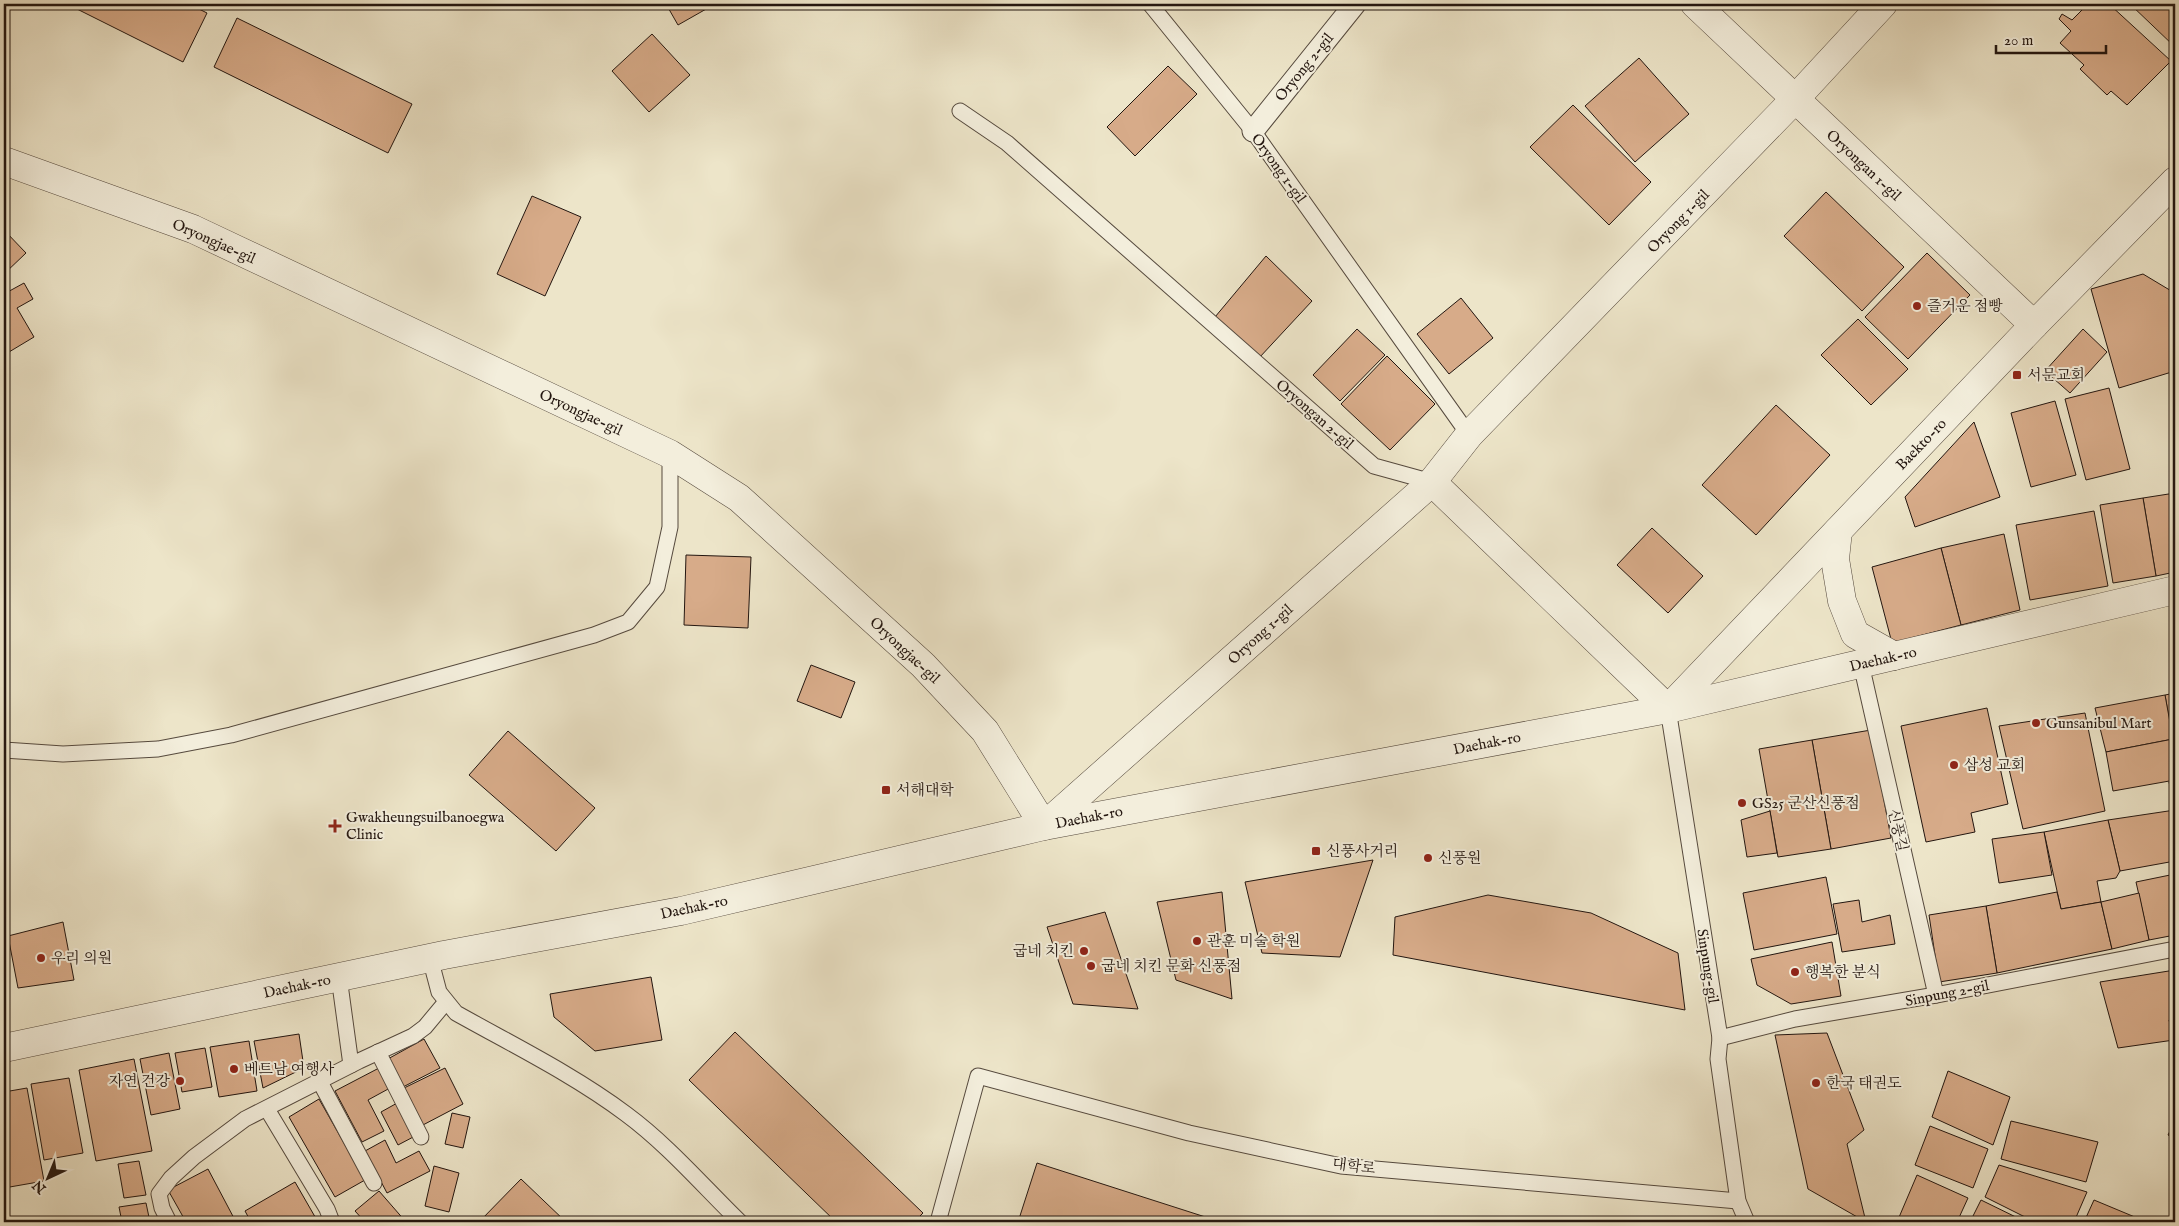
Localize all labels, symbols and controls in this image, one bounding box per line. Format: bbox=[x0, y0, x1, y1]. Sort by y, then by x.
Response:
scale bar bbox=[1996, 22, 2106, 54]
street label: Oryong 2-gil bbox=[1271, 29, 1338, 105]
text: 20 m bbox=[2004, 31, 2034, 50]
street label: Oryongan 1-gil bbox=[1822, 126, 1906, 206]
street label: Oryong 1-gil bbox=[1247, 130, 1311, 207]
street label: Oryong 1-gil bbox=[1643, 185, 1714, 257]
street label: Oryongjae-gil bbox=[169, 215, 259, 269]
place label: 즐거운 점빵 bbox=[1927, 297, 2003, 316]
marker: 즐거운 점빵 bbox=[1911, 300, 1923, 312]
place label: 서문교회 bbox=[2027, 366, 2085, 385]
marker: 서문교회 bbox=[2011, 369, 2023, 381]
street label: Oryongan 2-gil bbox=[1272, 375, 1358, 454]
street label: Oryongjae-gil bbox=[536, 385, 626, 440]
street label: Baekto-ro bbox=[1892, 414, 1951, 474]
street label: Oryong 1-gil bbox=[1224, 600, 1298, 669]
street label: Oryongjae-gil bbox=[865, 613, 944, 688]
street label: Daehak-ro bbox=[1848, 643, 1919, 676]
place label: Gunsanibul Mart bbox=[2046, 714, 2152, 733]
marker: Gunsanibul Mart bbox=[2030, 717, 2042, 729]
street label: Daehak-ro bbox=[1452, 728, 1523, 759]
place label: 삼성 교회 bbox=[1964, 756, 2025, 775]
marker: 삼성 교회 bbox=[1948, 759, 1960, 771]
place label: 서해대학 bbox=[896, 781, 954, 800]
marker: 서해대학 bbox=[880, 784, 892, 796]
place label: GS25 군산신풍점 bbox=[1752, 794, 1860, 813]
marker: GS25 군산신풍점 bbox=[1736, 797, 1748, 809]
street label: Daehak-ro bbox=[1054, 802, 1125, 833]
street label: 신풍길 bbox=[1883, 807, 1912, 853]
place label: Gwakheungsuilbanoegwa Clinic bbox=[346, 808, 505, 844]
marker: Gwakheungsuilbanoegwa Clinic bbox=[328, 819, 342, 833]
place label: 신풍사거리 bbox=[1326, 842, 1398, 861]
marker: 신풍사거리 bbox=[1310, 845, 1322, 857]
place label: 신풍원 bbox=[1438, 849, 1481, 868]
marker: 신풍원 bbox=[1422, 852, 1434, 864]
street label: Daehak-ro bbox=[659, 891, 730, 924]
street label: Sinpung-gil bbox=[1692, 928, 1723, 1005]
place label: 관훈 미술 학원 bbox=[1207, 932, 1301, 951]
marker: 관훈 미술 학원 bbox=[1191, 935, 1203, 947]
place label: 굽네 치킨 bbox=[1013, 942, 1074, 961]
marker: 굽네 치킨 bbox=[1078, 945, 1090, 957]
place label: 우리 의원 bbox=[51, 949, 112, 968]
marker: 우리 의원 bbox=[35, 952, 47, 964]
place label: 굽네 치킨 문화 신풍점 bbox=[1101, 957, 1241, 976]
marker: 굽네 치킨 문화 신풍점 bbox=[1085, 960, 1097, 972]
place label: 행복한 분식 bbox=[1805, 963, 1881, 982]
marker: 행복한 분식 bbox=[1789, 966, 1801, 978]
street label: Daehak-ro bbox=[262, 970, 333, 1003]
street label: Sinpung 2-gil bbox=[1903, 976, 1992, 1011]
place label: 베트남 여행사 bbox=[244, 1060, 335, 1079]
marker: 베트남 여행사 bbox=[228, 1063, 240, 1075]
place label: 자연 건강 bbox=[109, 1072, 171, 1091]
place label: 한국 태권도 bbox=[1826, 1074, 1902, 1093]
marker: 자연 건강 bbox=[174, 1075, 186, 1087]
marker: 한국 태권도 bbox=[1810, 1077, 1822, 1089]
north arrow bbox=[22, 1154, 72, 1204]
street label: 대학로 bbox=[1331, 1154, 1377, 1179]
text: N bbox=[29, 1176, 51, 1198]

